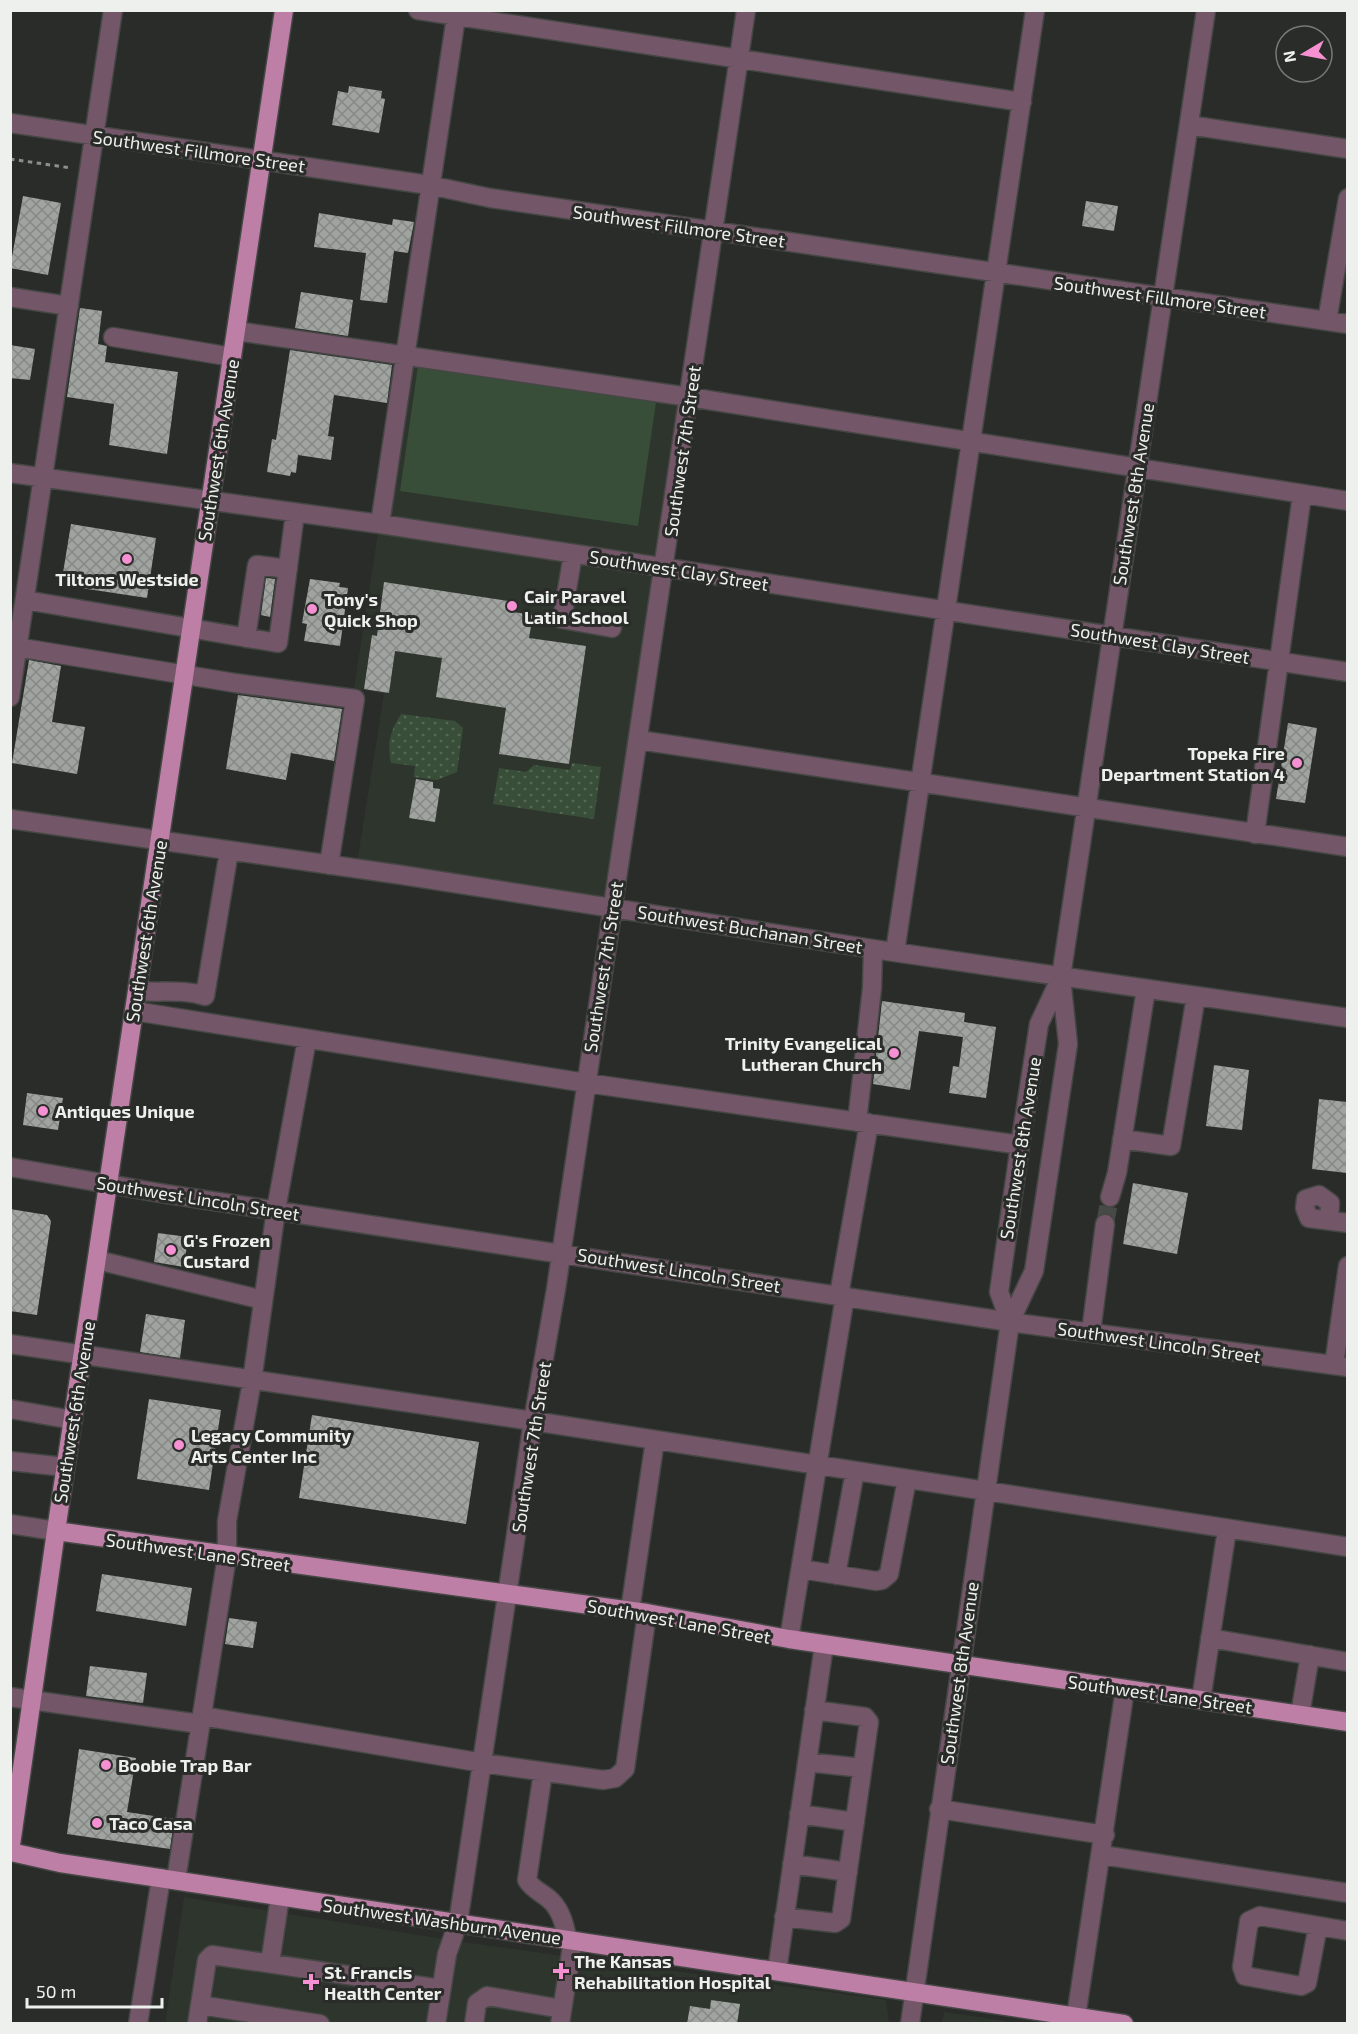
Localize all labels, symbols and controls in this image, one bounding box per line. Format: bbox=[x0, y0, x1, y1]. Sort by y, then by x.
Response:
north arrow bbox=[1274, 24, 1334, 84]
text: N bbox=[1278, 49, 1299, 64]
street label: Southwest Fillmore Street bbox=[92, 125, 307, 177]
street label: Southwest Fillmore Street bbox=[572, 200, 787, 252]
street label: Southwest Fillmore Street bbox=[1053, 271, 1268, 323]
street label: Southwest 6th Avenue bbox=[193, 357, 243, 543]
street label: Southwest 7th Street bbox=[659, 364, 705, 538]
street label: Southwest 8th Avenue bbox=[1108, 401, 1158, 587]
street label: Southwest Clay Street bbox=[588, 545, 770, 595]
marker: Tiltons Westside bbox=[120, 552, 134, 566]
place label: Tiltons Westside bbox=[55, 568, 199, 590]
place label: Cair Paravel Latin School bbox=[524, 585, 629, 628]
place label: Tony's Quick Shop bbox=[324, 588, 418, 631]
marker: Cair Paravel Latin School bbox=[505, 599, 519, 613]
marker: Tony's Quick Shop bbox=[305, 602, 319, 616]
street label: Southwest Clay Street bbox=[1069, 618, 1251, 668]
place label: Topeka Fire Department Station 4 bbox=[1101, 742, 1285, 785]
marker: Topeka Fire Department Station 4 bbox=[1290, 756, 1304, 770]
street label: Southwest 6th Avenue bbox=[121, 838, 171, 1024]
street label: Southwest 7th Street bbox=[579, 880, 627, 1054]
street label: Southwest Buchanan Street bbox=[636, 900, 864, 958]
place label: Trinity Evangelical Lutheran Church bbox=[725, 1032, 882, 1075]
marker: Trinity Evangelical Lutheran Church bbox=[887, 1046, 901, 1060]
street label: Southwest 8th Avenue bbox=[995, 1055, 1045, 1241]
place label: Antiques Unique bbox=[55, 1100, 195, 1122]
marker: Antiques Unique bbox=[36, 1104, 50, 1118]
street label: Southwest Lincoln Street bbox=[95, 1171, 301, 1225]
place label: G's Frozen Custard bbox=[183, 1229, 270, 1272]
marker: G's Frozen Custard bbox=[164, 1243, 178, 1257]
street label: Southwest Lincoln Street bbox=[576, 1243, 782, 1297]
street label: Southwest Lincoln Street bbox=[1056, 1317, 1262, 1367]
street label: Southwest 6th Avenue bbox=[49, 1319, 99, 1505]
street label: Southwest 7th Street bbox=[507, 1360, 555, 1534]
place label: Legacy Community Arts Center Inc bbox=[191, 1424, 352, 1467]
marker: Legacy Community Arts Center Inc bbox=[172, 1438, 186, 1452]
street label: Southwest Lane Street bbox=[105, 1528, 292, 1576]
street label: Southwest 8th Avenue bbox=[935, 1580, 983, 1766]
street label: Southwest Lane Street bbox=[586, 1594, 772, 1648]
street label: Southwest Lane Street bbox=[1067, 1670, 1254, 1718]
place label: Boobie Trap Bar bbox=[118, 1754, 252, 1776]
marker: Boobie Trap Bar bbox=[99, 1758, 113, 1772]
place label: Taco Casa bbox=[109, 1812, 193, 1834]
marker: Taco Casa bbox=[90, 1816, 104, 1830]
street label: Southwest Washburn Avenue bbox=[321, 1893, 563, 1949]
place label: The Kansas Rehabilitation Hospital bbox=[574, 1950, 771, 1993]
place label: St. Francis Health Center bbox=[324, 1961, 442, 2004]
marker: The Kansas Rehabilitation Hospital bbox=[552, 1962, 570, 1980]
scale bar bbox=[27, 1971, 162, 2009]
marker: St. Francis Health Center bbox=[302, 1973, 320, 1991]
text: 50 m bbox=[36, 1980, 76, 2002]

